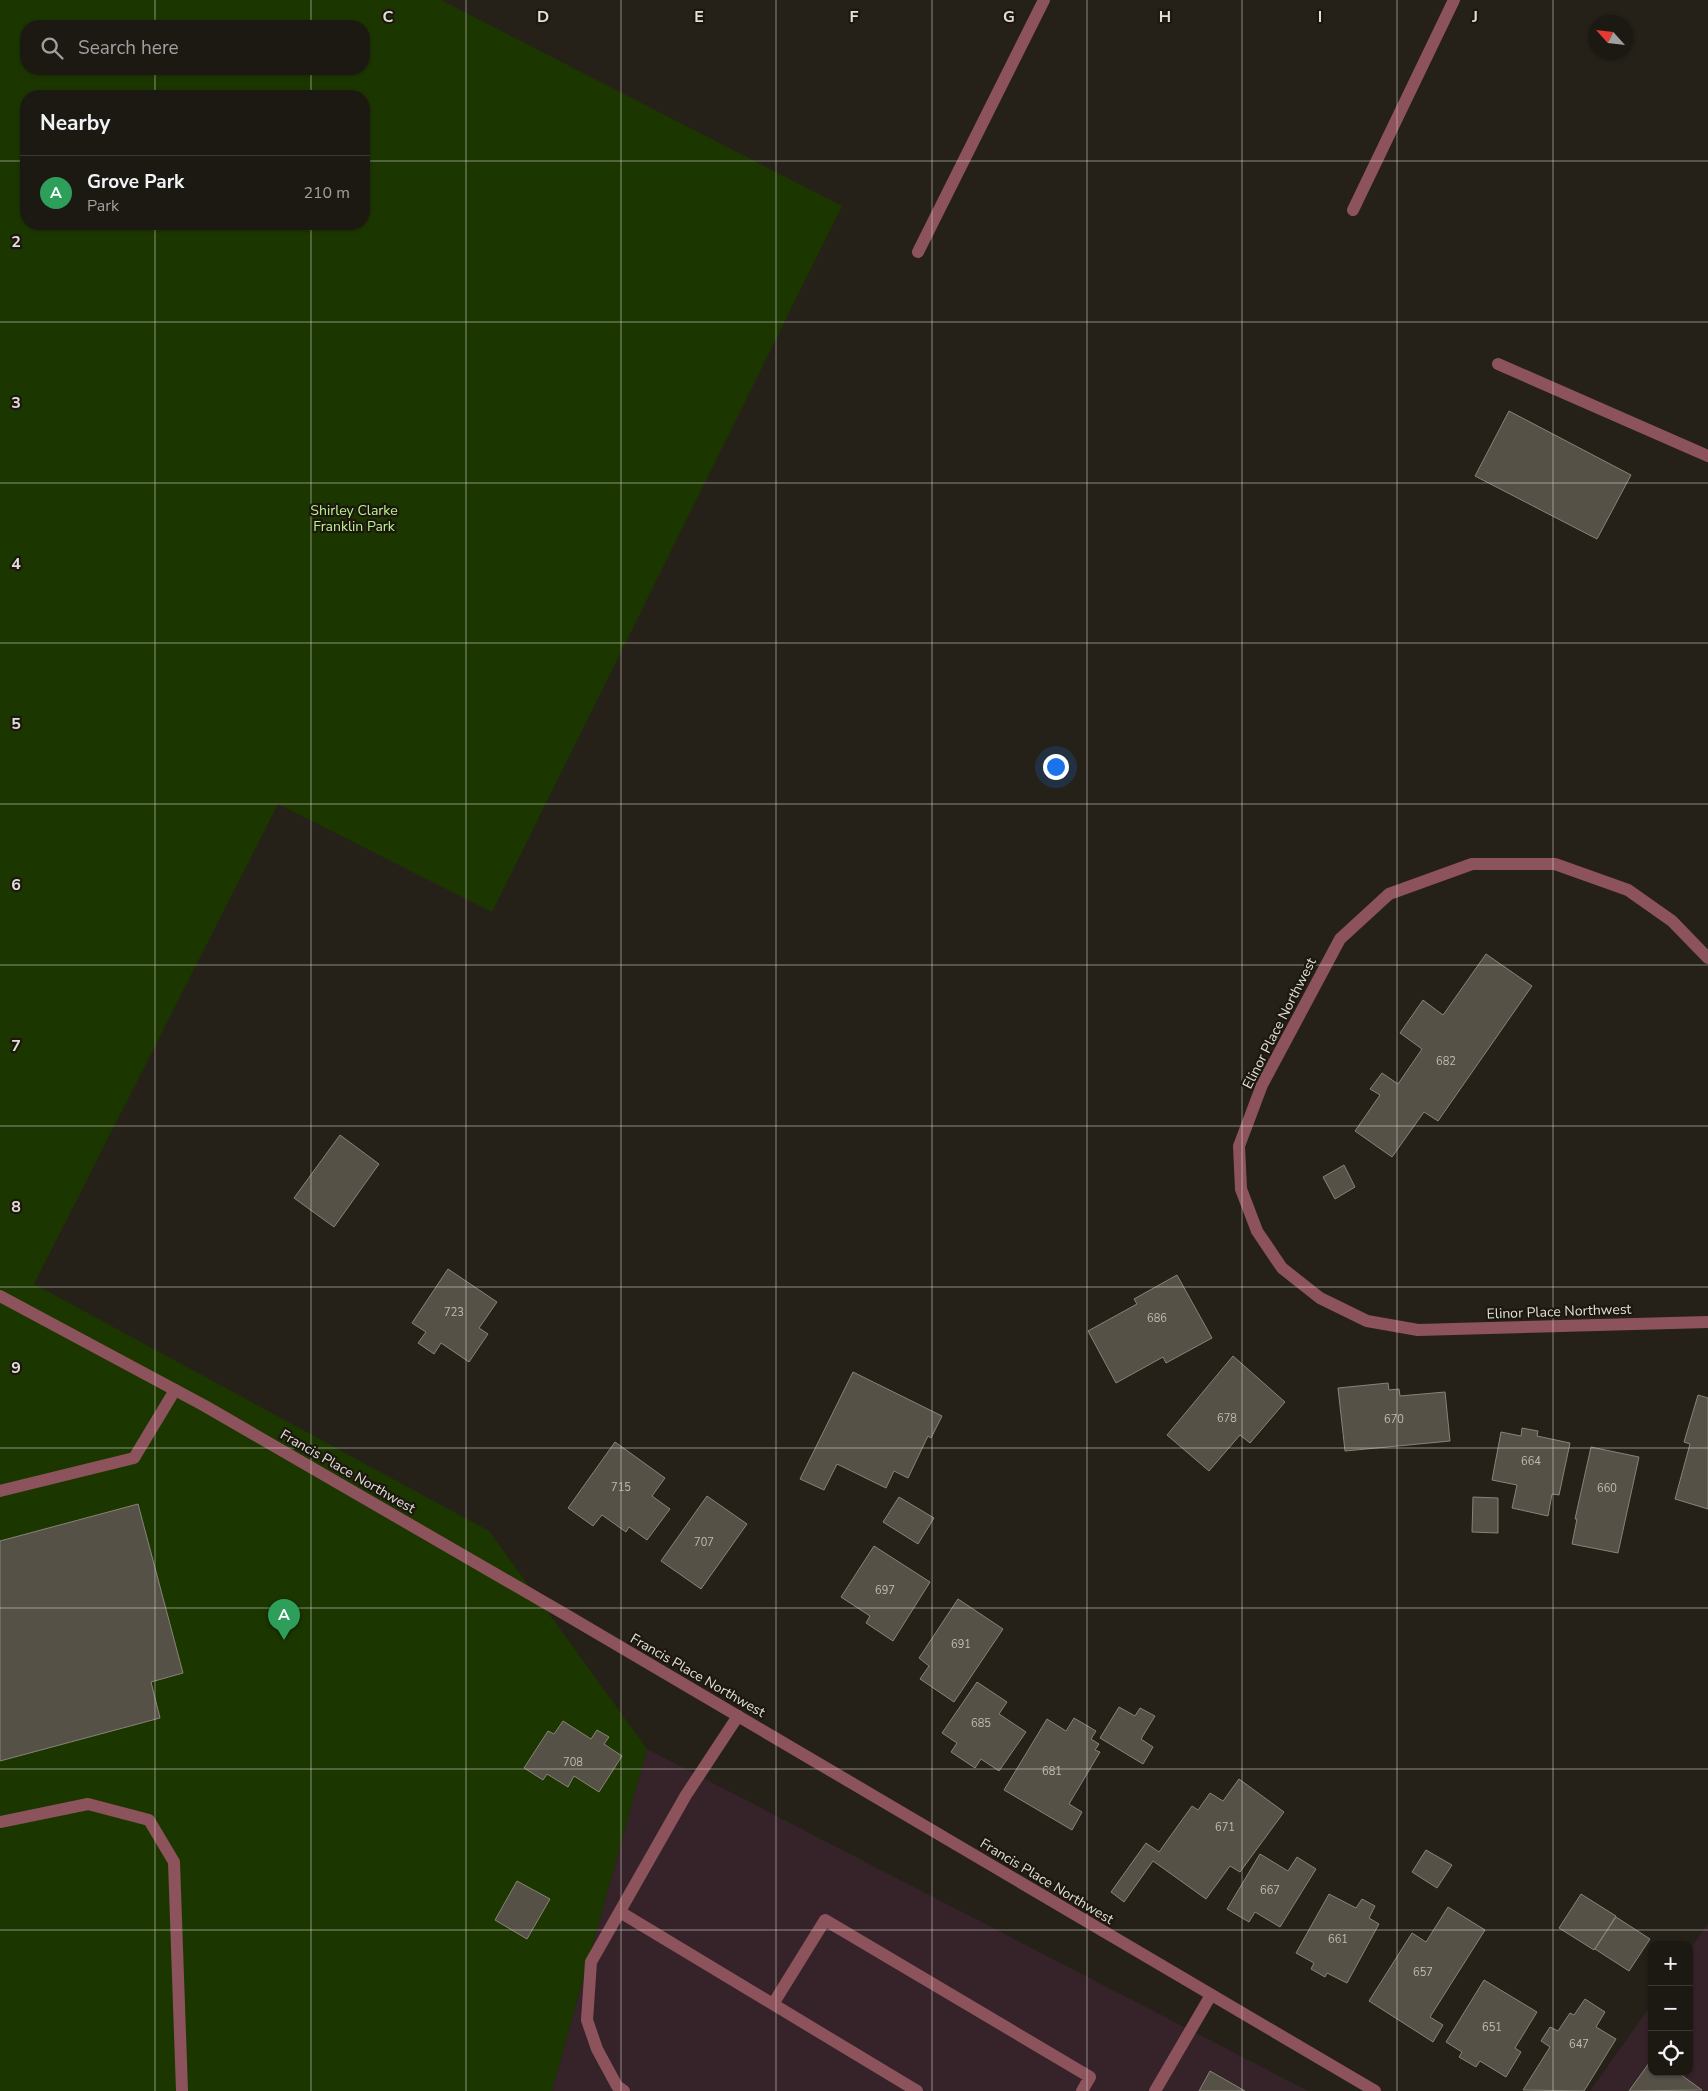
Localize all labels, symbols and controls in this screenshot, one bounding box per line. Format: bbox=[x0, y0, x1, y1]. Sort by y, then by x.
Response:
text: C bbox=[383, 6, 394, 28]
text: D bbox=[537, 6, 549, 28]
text: E bbox=[694, 6, 704, 28]
text: F bbox=[850, 6, 859, 28]
text: G bbox=[1003, 6, 1015, 28]
text: H bbox=[1159, 6, 1171, 28]
text: I bbox=[1318, 6, 1322, 28]
text: J bbox=[1471, 6, 1478, 28]
north arrow bbox=[1588, 15, 1633, 60]
search box bbox=[20, 20, 370, 75]
icon: search bbox=[38, 34, 66, 62]
text: Search here bbox=[78, 35, 179, 61]
text: Nearby bbox=[40, 109, 110, 137]
text: Grove Park bbox=[87, 169, 184, 195]
text: A bbox=[50, 182, 62, 204]
text: 210 m bbox=[303, 182, 350, 204]
text: Park bbox=[87, 195, 119, 217]
text: 2 bbox=[11, 231, 21, 253]
text: 3 bbox=[11, 392, 21, 414]
park label: Shirley Clarke Franklin Park bbox=[310, 501, 398, 536]
text: 4 bbox=[11, 553, 21, 575]
text: 5 bbox=[11, 713, 21, 735]
your location bbox=[1043, 754, 1069, 780]
text: 6 bbox=[11, 874, 21, 896]
street label: Elinor Place Northwest bbox=[1238, 954, 1321, 1092]
text: 7 bbox=[11, 1035, 21, 1057]
house number: 682 bbox=[1436, 1054, 1456, 1069]
text: 8 bbox=[11, 1196, 21, 1218]
street label: Elinor Place Northwest bbox=[1486, 1299, 1632, 1324]
house number: 723 bbox=[444, 1305, 464, 1320]
house number: 686 bbox=[1147, 1311, 1167, 1326]
text: 9 bbox=[11, 1357, 21, 1379]
house number: 678 bbox=[1217, 1411, 1237, 1426]
house number: 670 bbox=[1384, 1412, 1404, 1427]
street label: Francis Place Northwest bbox=[277, 1425, 419, 1518]
house number: 664 bbox=[1521, 1454, 1541, 1469]
house number: 715 bbox=[611, 1480, 631, 1495]
house number: 660 bbox=[1597, 1481, 1617, 1496]
house number: 707 bbox=[694, 1535, 714, 1550]
house number: 697 bbox=[875, 1583, 895, 1598]
pin: A bbox=[268, 1599, 300, 1640]
street label: Francis Place Northwest bbox=[627, 1629, 769, 1722]
house number: 691 bbox=[951, 1637, 971, 1652]
house number: 685 bbox=[971, 1716, 991, 1731]
house number: 708 bbox=[563, 1755, 583, 1770]
house number: 681 bbox=[1042, 1764, 1062, 1779]
house number: 671 bbox=[1215, 1820, 1235, 1835]
street label: Francis Place Northwest bbox=[976, 1834, 1117, 1929]
house number: 667 bbox=[1260, 1883, 1280, 1898]
house number: 661 bbox=[1328, 1932, 1348, 1947]
map controls bbox=[1648, 1941, 1693, 2076]
button: + bbox=[1648, 1941, 1693, 1986]
house number: 657 bbox=[1413, 1965, 1433, 1980]
button: − bbox=[1648, 1986, 1693, 2031]
house number: 651 bbox=[1482, 2020, 1502, 2035]
button: locate bbox=[1648, 2031, 1693, 2076]
house number: 647 bbox=[1569, 2037, 1589, 2052]

